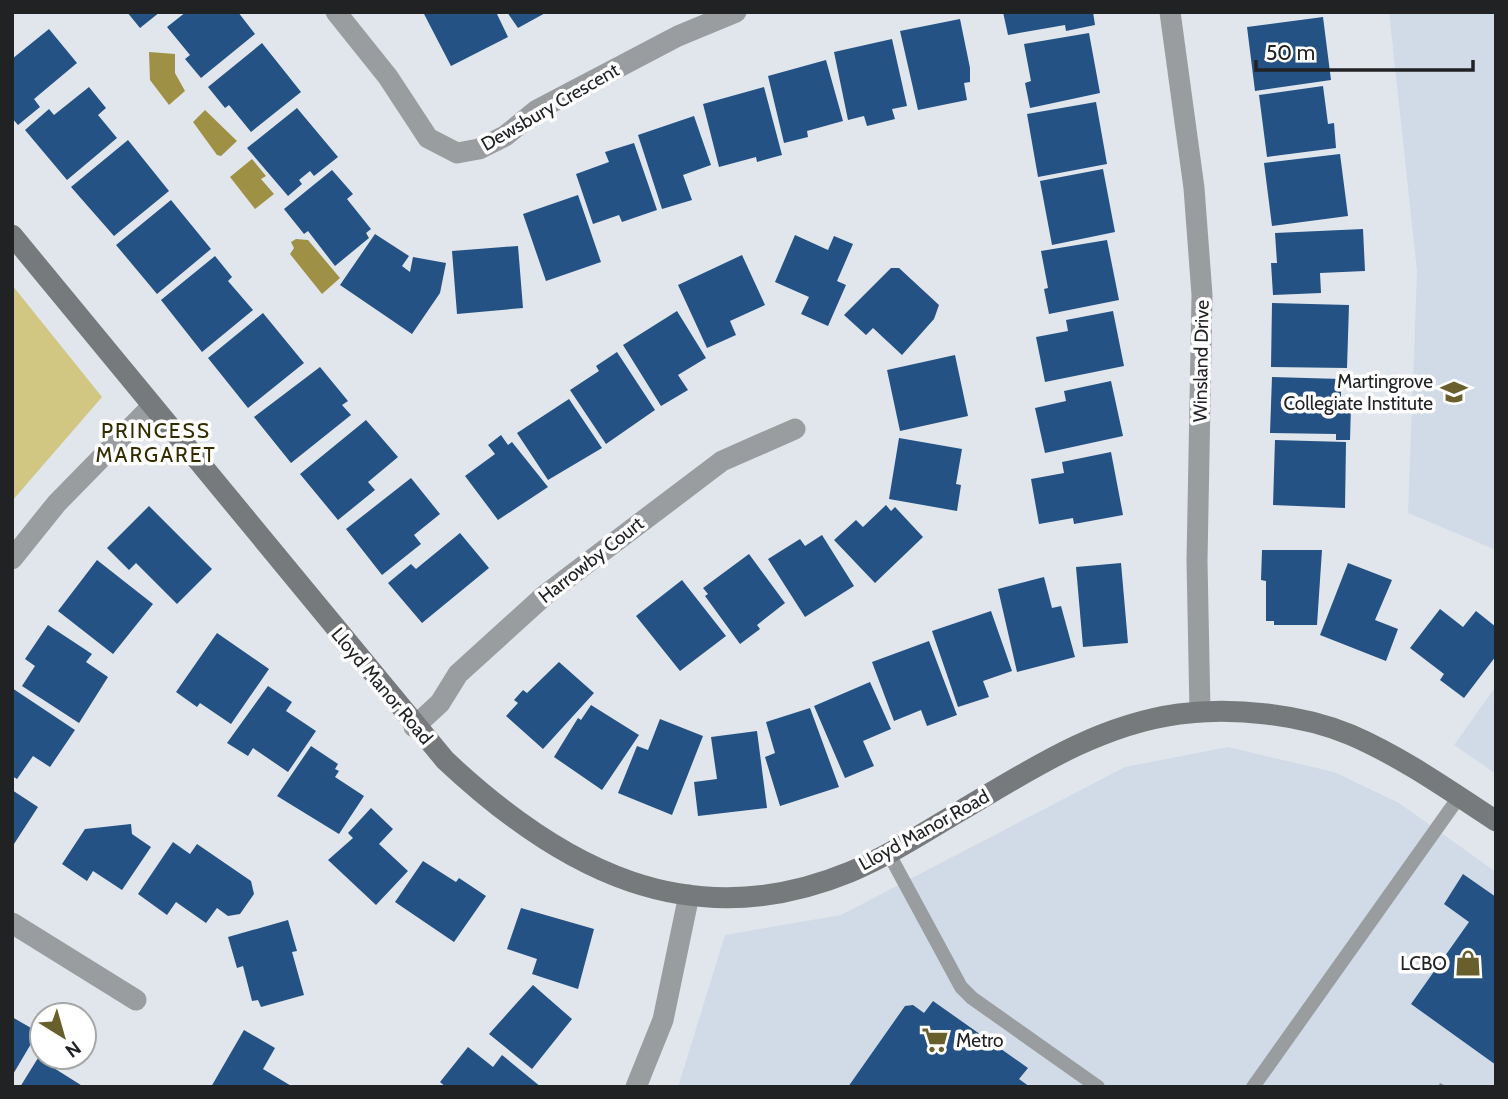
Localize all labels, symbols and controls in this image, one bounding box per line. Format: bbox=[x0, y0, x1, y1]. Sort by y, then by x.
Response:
scale bar bbox=[1256, 28, 1473, 72]
text: 50 m bbox=[1266, 40, 1315, 65]
street label: Dewsbury Crescent bbox=[477, 58, 624, 156]
street label: Winsland Drive bbox=[1188, 300, 1214, 422]
place label: Martingrove Collegiate Institute bbox=[1283, 370, 1433, 415]
school or university icon: Martingrove Collegiate Institute bbox=[1439, 377, 1469, 407]
district label: PRINCESS MARGARET bbox=[95, 418, 217, 467]
street label: Harrowby Court bbox=[534, 512, 648, 608]
street label: Lloyd Manor Road bbox=[326, 623, 438, 749]
street label: Lloyd Manor Road bbox=[855, 785, 993, 875]
shop icon: LCBO bbox=[1453, 948, 1483, 978]
place label: LCBO bbox=[1400, 952, 1447, 975]
north arrow bbox=[28, 1001, 98, 1071]
supermarket icon: Metro bbox=[920, 1025, 950, 1055]
place label: Metro bbox=[956, 1029, 1004, 1052]
text: N bbox=[61, 1036, 85, 1062]

